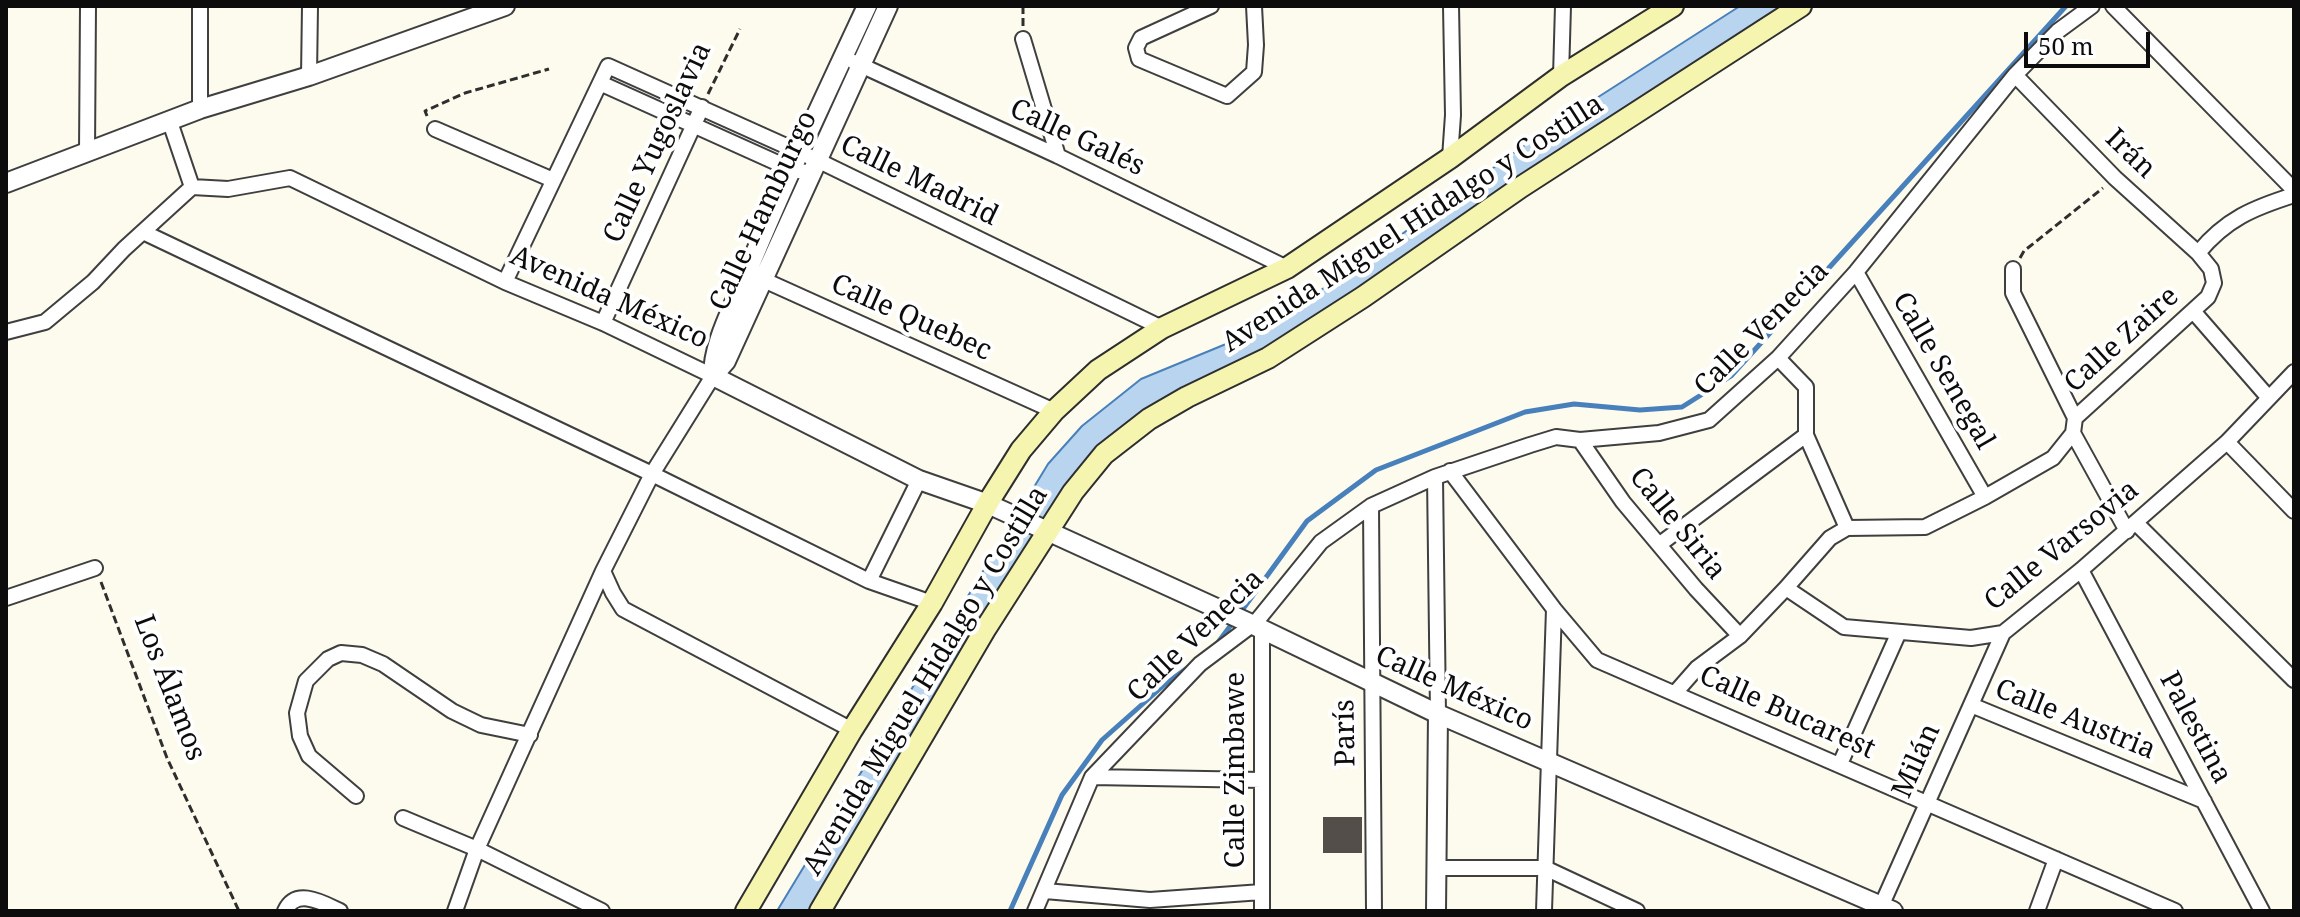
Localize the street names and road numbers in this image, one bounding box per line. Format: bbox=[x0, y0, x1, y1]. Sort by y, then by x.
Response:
street label: Calle Yugoslavia bbox=[597, 38, 719, 248]
street label: Avenida Miguel Hidalgo y Costilla bbox=[1216, 88, 1610, 360]
street label: Calle Galés bbox=[1004, 92, 1150, 184]
street label: Calle Hamburgo bbox=[703, 106, 825, 316]
street label: Irán bbox=[2098, 122, 2162, 186]
street label: Calle Madrid bbox=[835, 128, 1003, 234]
street label: Avenida México bbox=[505, 239, 713, 357]
street label: Calle Venecia bbox=[1688, 255, 1836, 403]
street label: Calle Quebec bbox=[826, 268, 996, 368]
street label: Calle Zaire bbox=[2058, 280, 2186, 400]
street label: Calle Senegal bbox=[1885, 287, 2001, 455]
street label: Calle Siria bbox=[1622, 461, 1732, 587]
street label: Calle Varsovia bbox=[1978, 474, 2146, 618]
street label: Avenida Miguel Hidalgo y Costilla bbox=[796, 480, 1056, 882]
street label: Calle Venecia bbox=[1121, 563, 1271, 709]
street label: Los Álamos bbox=[126, 611, 212, 765]
street label: Calle México bbox=[1370, 639, 1538, 739]
street label: Calle Bucarest bbox=[1694, 659, 1880, 767]
street label: Palestina bbox=[2152, 666, 2238, 790]
street label: Calle Zimbawe bbox=[1219, 672, 1253, 868]
street label: Calle Austria bbox=[1990, 673, 2160, 767]
street label: París bbox=[1329, 699, 1363, 767]
street label: Milán bbox=[1886, 719, 1948, 803]

